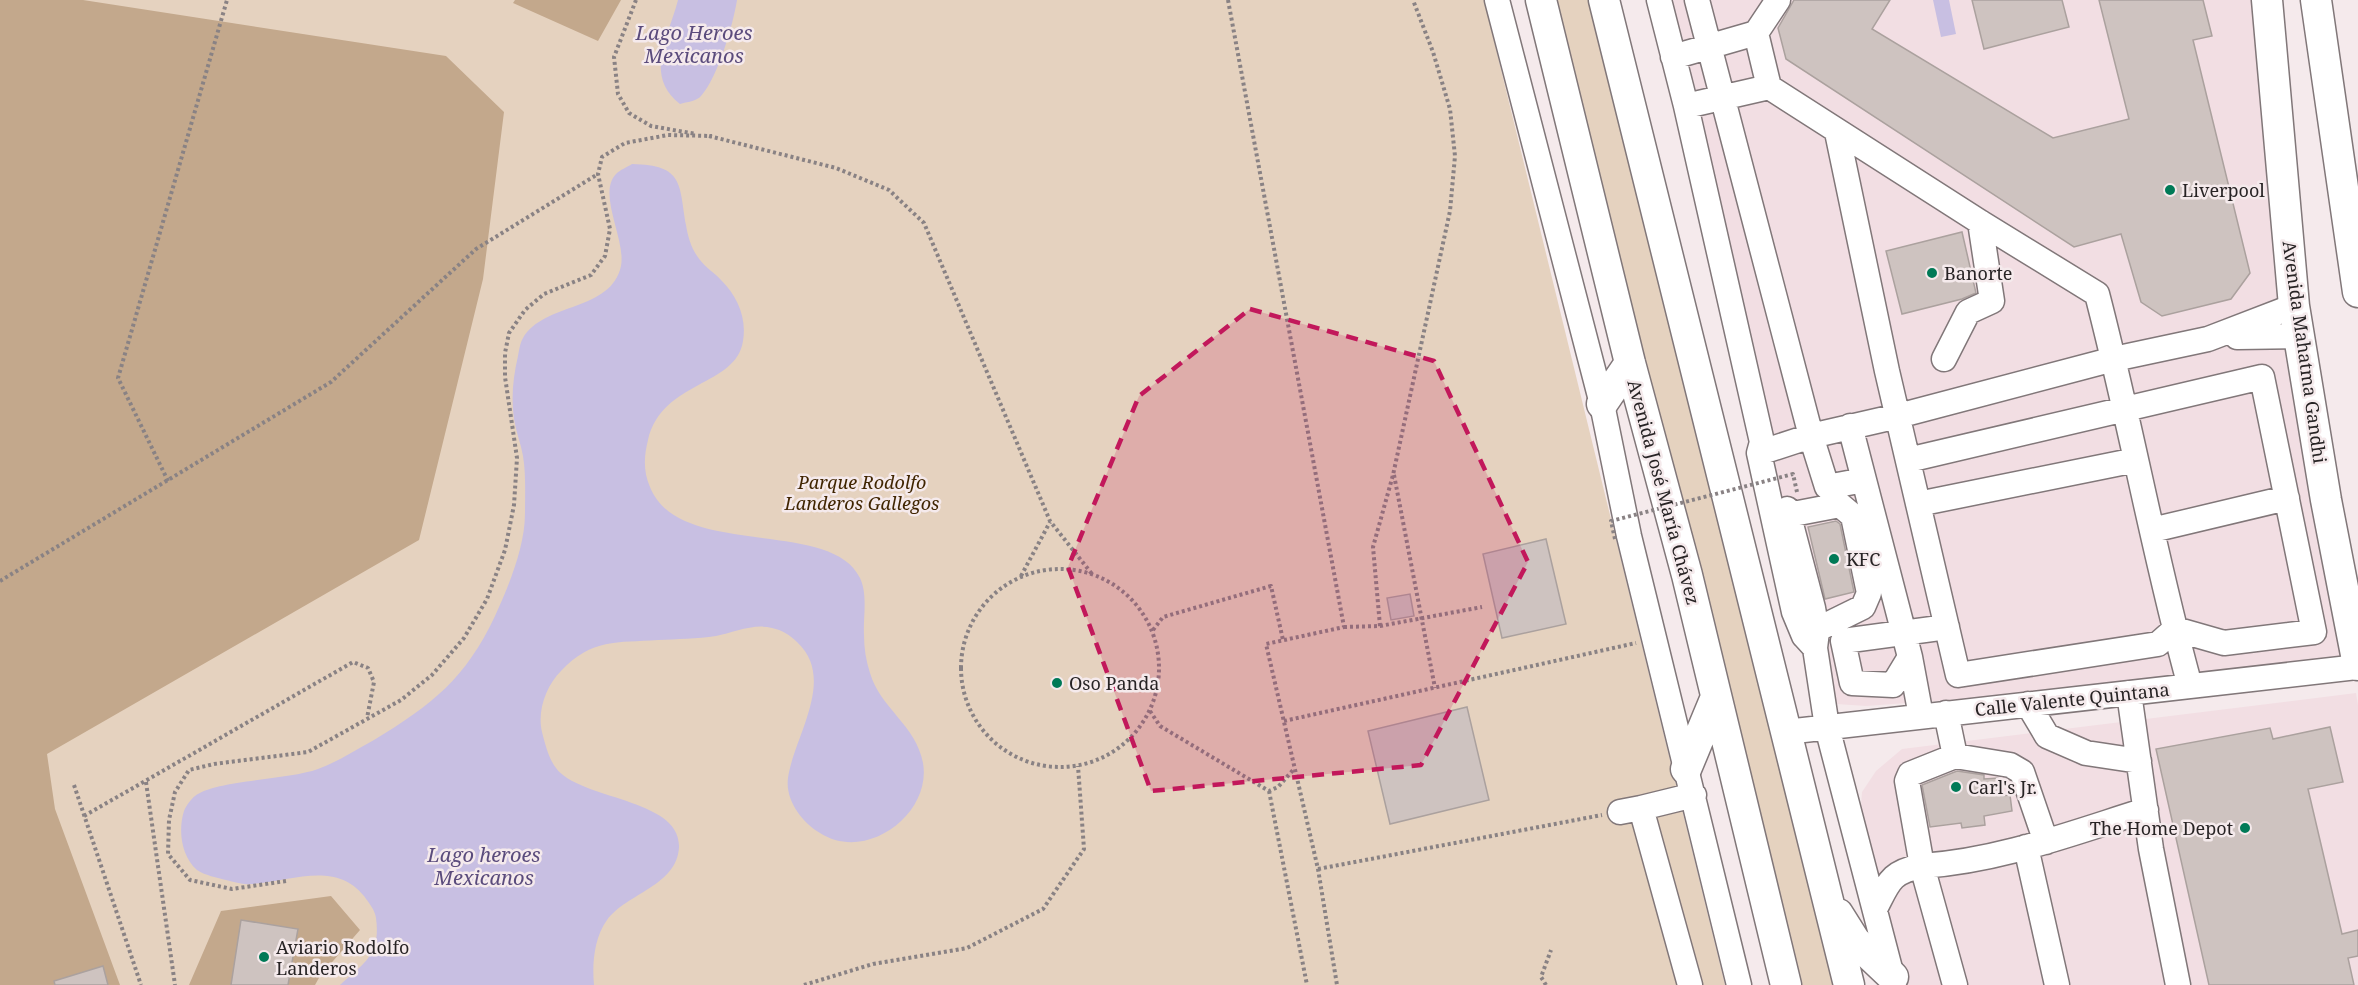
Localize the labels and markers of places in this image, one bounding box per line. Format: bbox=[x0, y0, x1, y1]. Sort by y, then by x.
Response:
place label: Liverpool bbox=[2182, 178, 2265, 202]
marker: Liverpool bbox=[2163, 183, 2177, 197]
place label: Banorte bbox=[1944, 261, 2012, 285]
marker: Banorte bbox=[1925, 266, 1939, 280]
place label: KFC bbox=[1846, 547, 1880, 571]
marker: KFC bbox=[1827, 552, 1841, 566]
place label: Oso Panda bbox=[1069, 671, 1159, 695]
marker: Oso Panda bbox=[1050, 676, 1064, 690]
place label: Carl's Jr. bbox=[1968, 775, 2037, 799]
marker: Carl's Jr. bbox=[1949, 780, 1963, 794]
place label: The Home Depot bbox=[2090, 816, 2233, 840]
marker: The Home Depot bbox=[2238, 821, 2252, 835]
place label: Aviario Rodolfo Landeros bbox=[276, 935, 409, 980]
marker: Aviario Rodolfo Landeros bbox=[257, 950, 271, 964]

